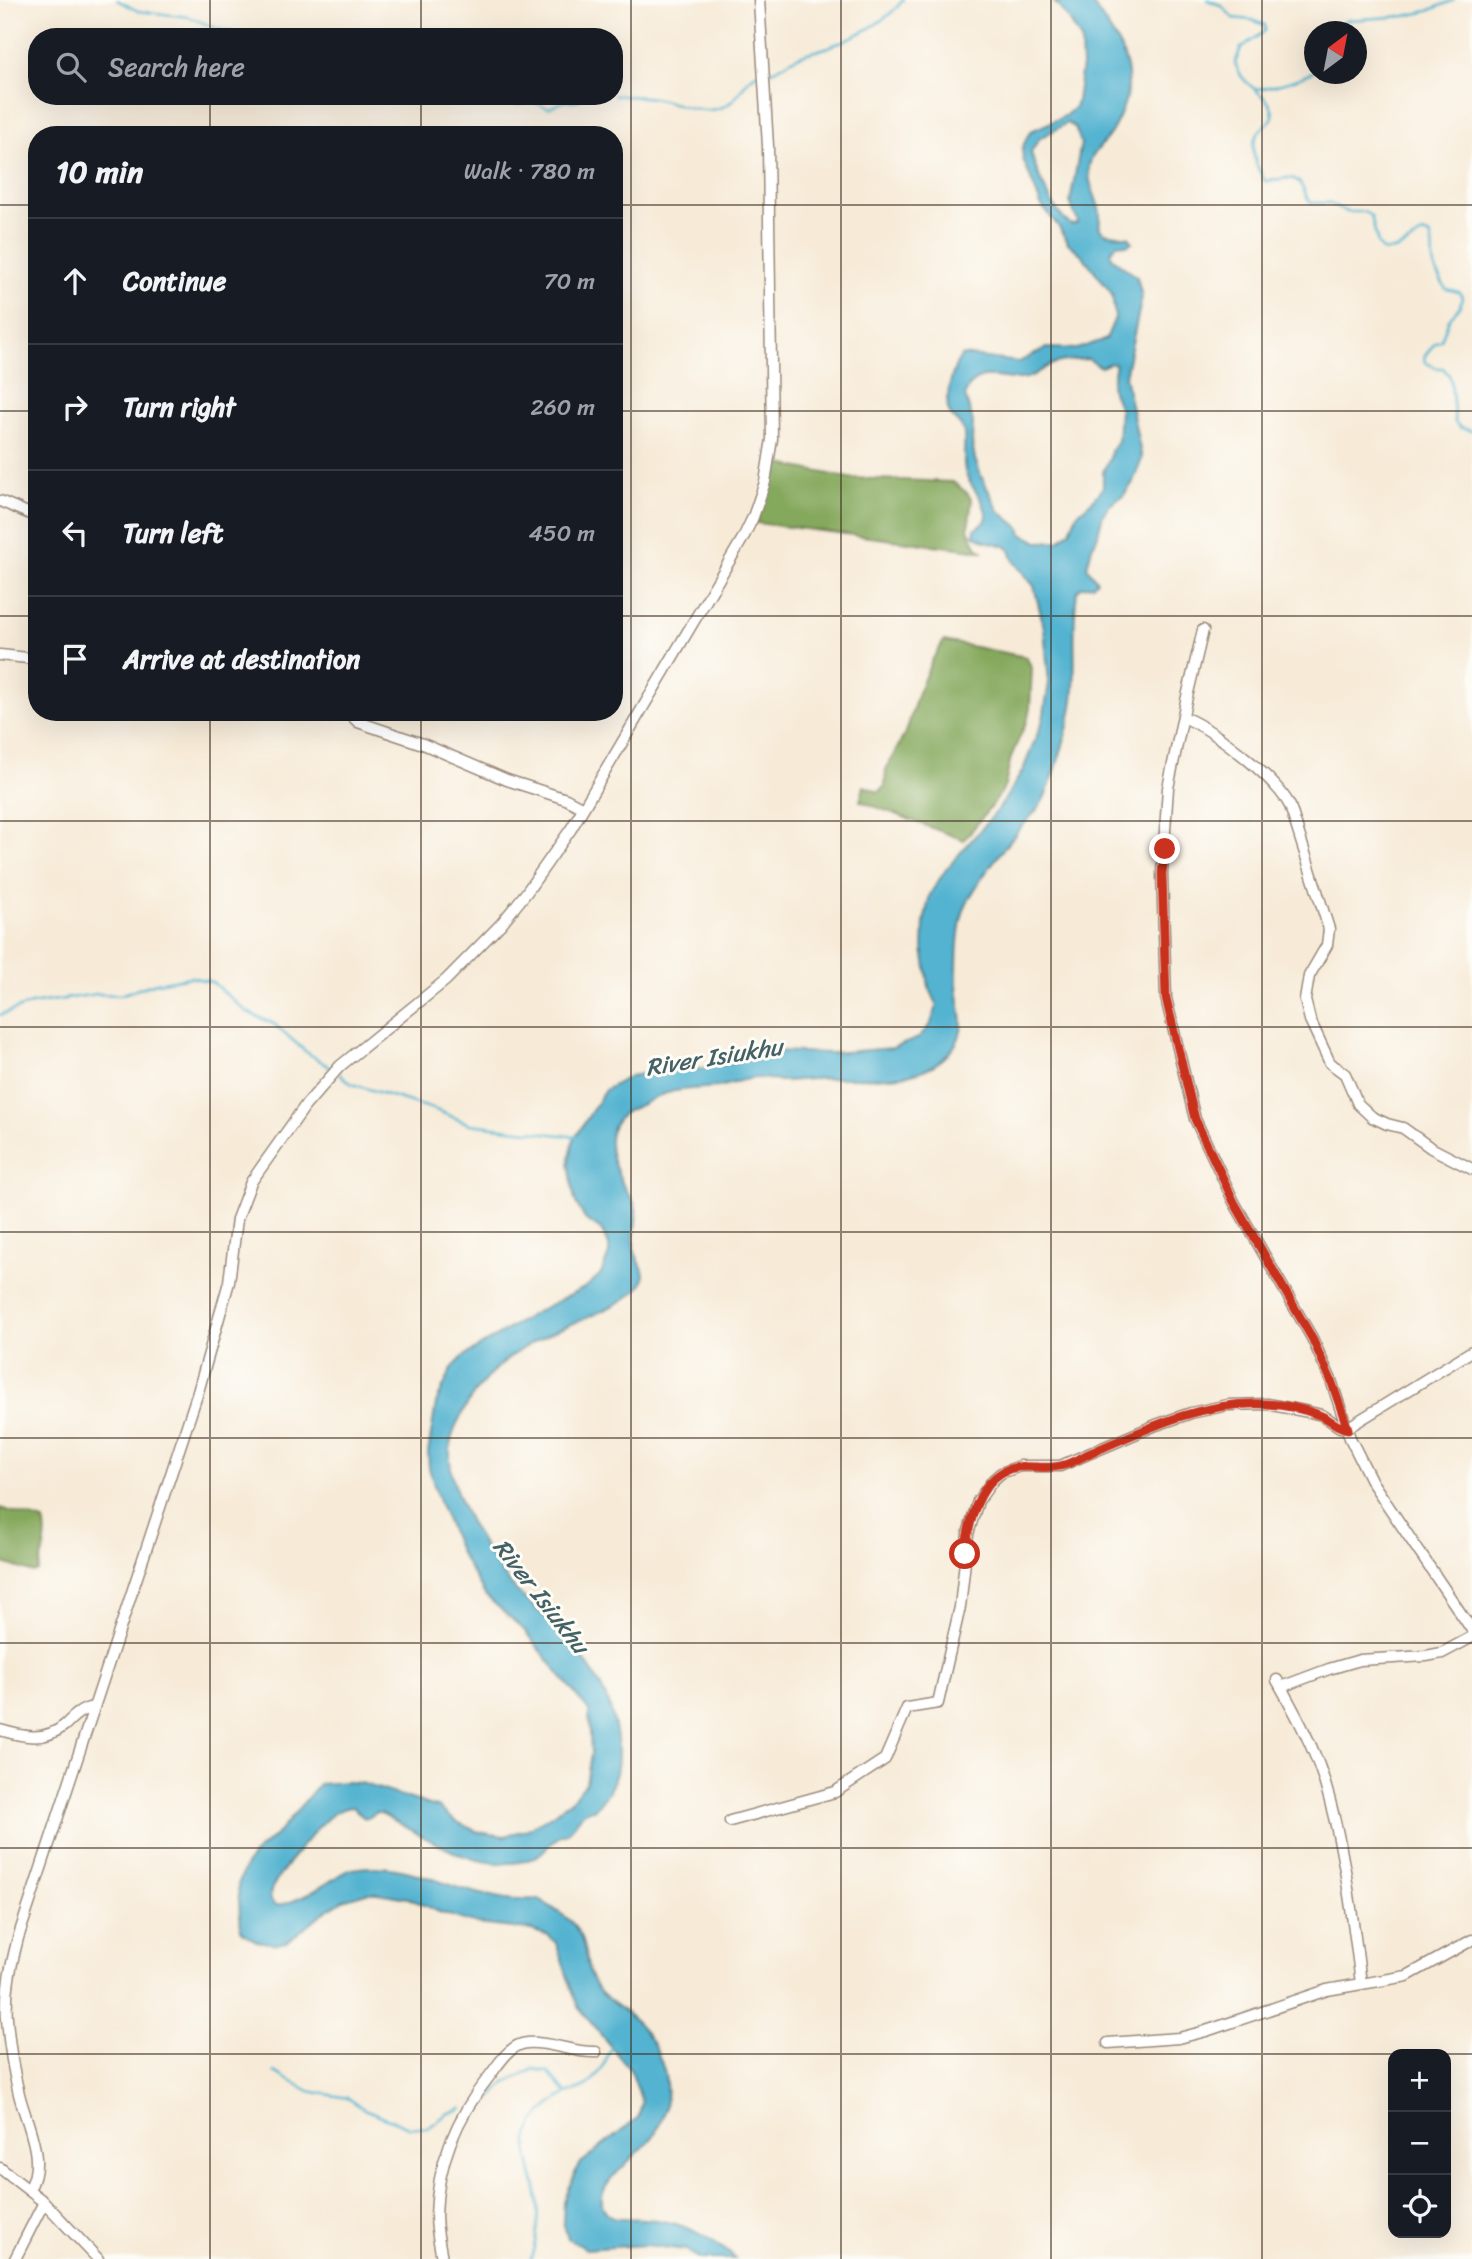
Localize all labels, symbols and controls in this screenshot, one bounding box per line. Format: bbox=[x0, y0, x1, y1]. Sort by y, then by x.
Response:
north arrow bbox=[1304, 21, 1367, 84]
search box bbox=[28, 28, 623, 105]
text: Search here bbox=[108, 44, 245, 90]
icon: search bbox=[52, 48, 90, 86]
text: 10 min bbox=[56, 145, 143, 199]
text: Walk · 780 m bbox=[464, 151, 595, 192]
text: Continue bbox=[123, 258, 226, 304]
text: 70 m bbox=[544, 261, 595, 302]
icon: ahead bbox=[56, 262, 94, 300]
text: Turn right bbox=[123, 384, 236, 430]
text: 260 m bbox=[530, 387, 595, 428]
icon: right bbox=[56, 388, 94, 426]
text: Turn left bbox=[123, 510, 223, 556]
text: 450 m bbox=[528, 513, 595, 554]
icon: left bbox=[56, 514, 94, 552]
text: Arrive at destination bbox=[123, 636, 360, 682]
icon: arrive bbox=[56, 640, 94, 678]
route end bbox=[1149, 833, 1180, 864]
water label: River Isiukhu bbox=[643, 1025, 788, 1089]
water label: River Isiukhu bbox=[482, 1529, 602, 1666]
route start bbox=[949, 1538, 980, 1569]
map controls bbox=[1388, 2049, 1451, 2238]
button: + bbox=[1388, 2049, 1451, 2112]
button: − bbox=[1388, 2112, 1451, 2175]
button: locate bbox=[1388, 2175, 1451, 2238]

